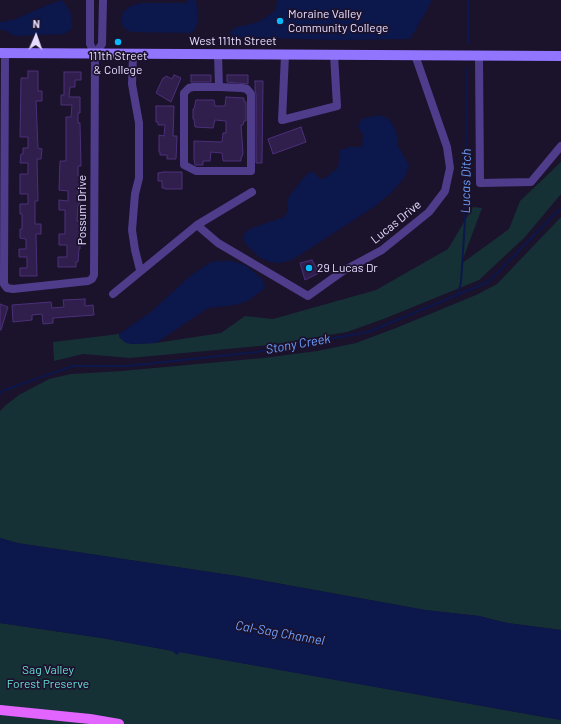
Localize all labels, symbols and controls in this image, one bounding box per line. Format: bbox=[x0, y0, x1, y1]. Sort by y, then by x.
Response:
place label: Moraine Valley Community College bbox=[288, 7, 388, 35]
north arrow bbox=[16, 16, 56, 56]
marker: Moraine Valley Community College bbox=[275, 16, 285, 26]
text: N bbox=[33, 17, 40, 30]
street label: West 111th Street bbox=[189, 34, 277, 48]
marker: 111th Street & College bbox=[113, 37, 123, 47]
place label: 111th Street & College bbox=[89, 49, 147, 77]
water label: Lucas Ditch bbox=[458, 149, 474, 213]
street label: Possum Drive bbox=[75, 175, 89, 245]
street label: Lucas Drive bbox=[368, 197, 424, 247]
place label: 29 Lucas Dr bbox=[317, 261, 378, 275]
marker: 29 Lucas Dr bbox=[304, 263, 314, 273]
water label: Stony Creek bbox=[264, 331, 332, 357]
water label: Cal-Sag Channel bbox=[234, 617, 326, 649]
park label: Sag Valley Forest Preserve bbox=[7, 663, 89, 691]

